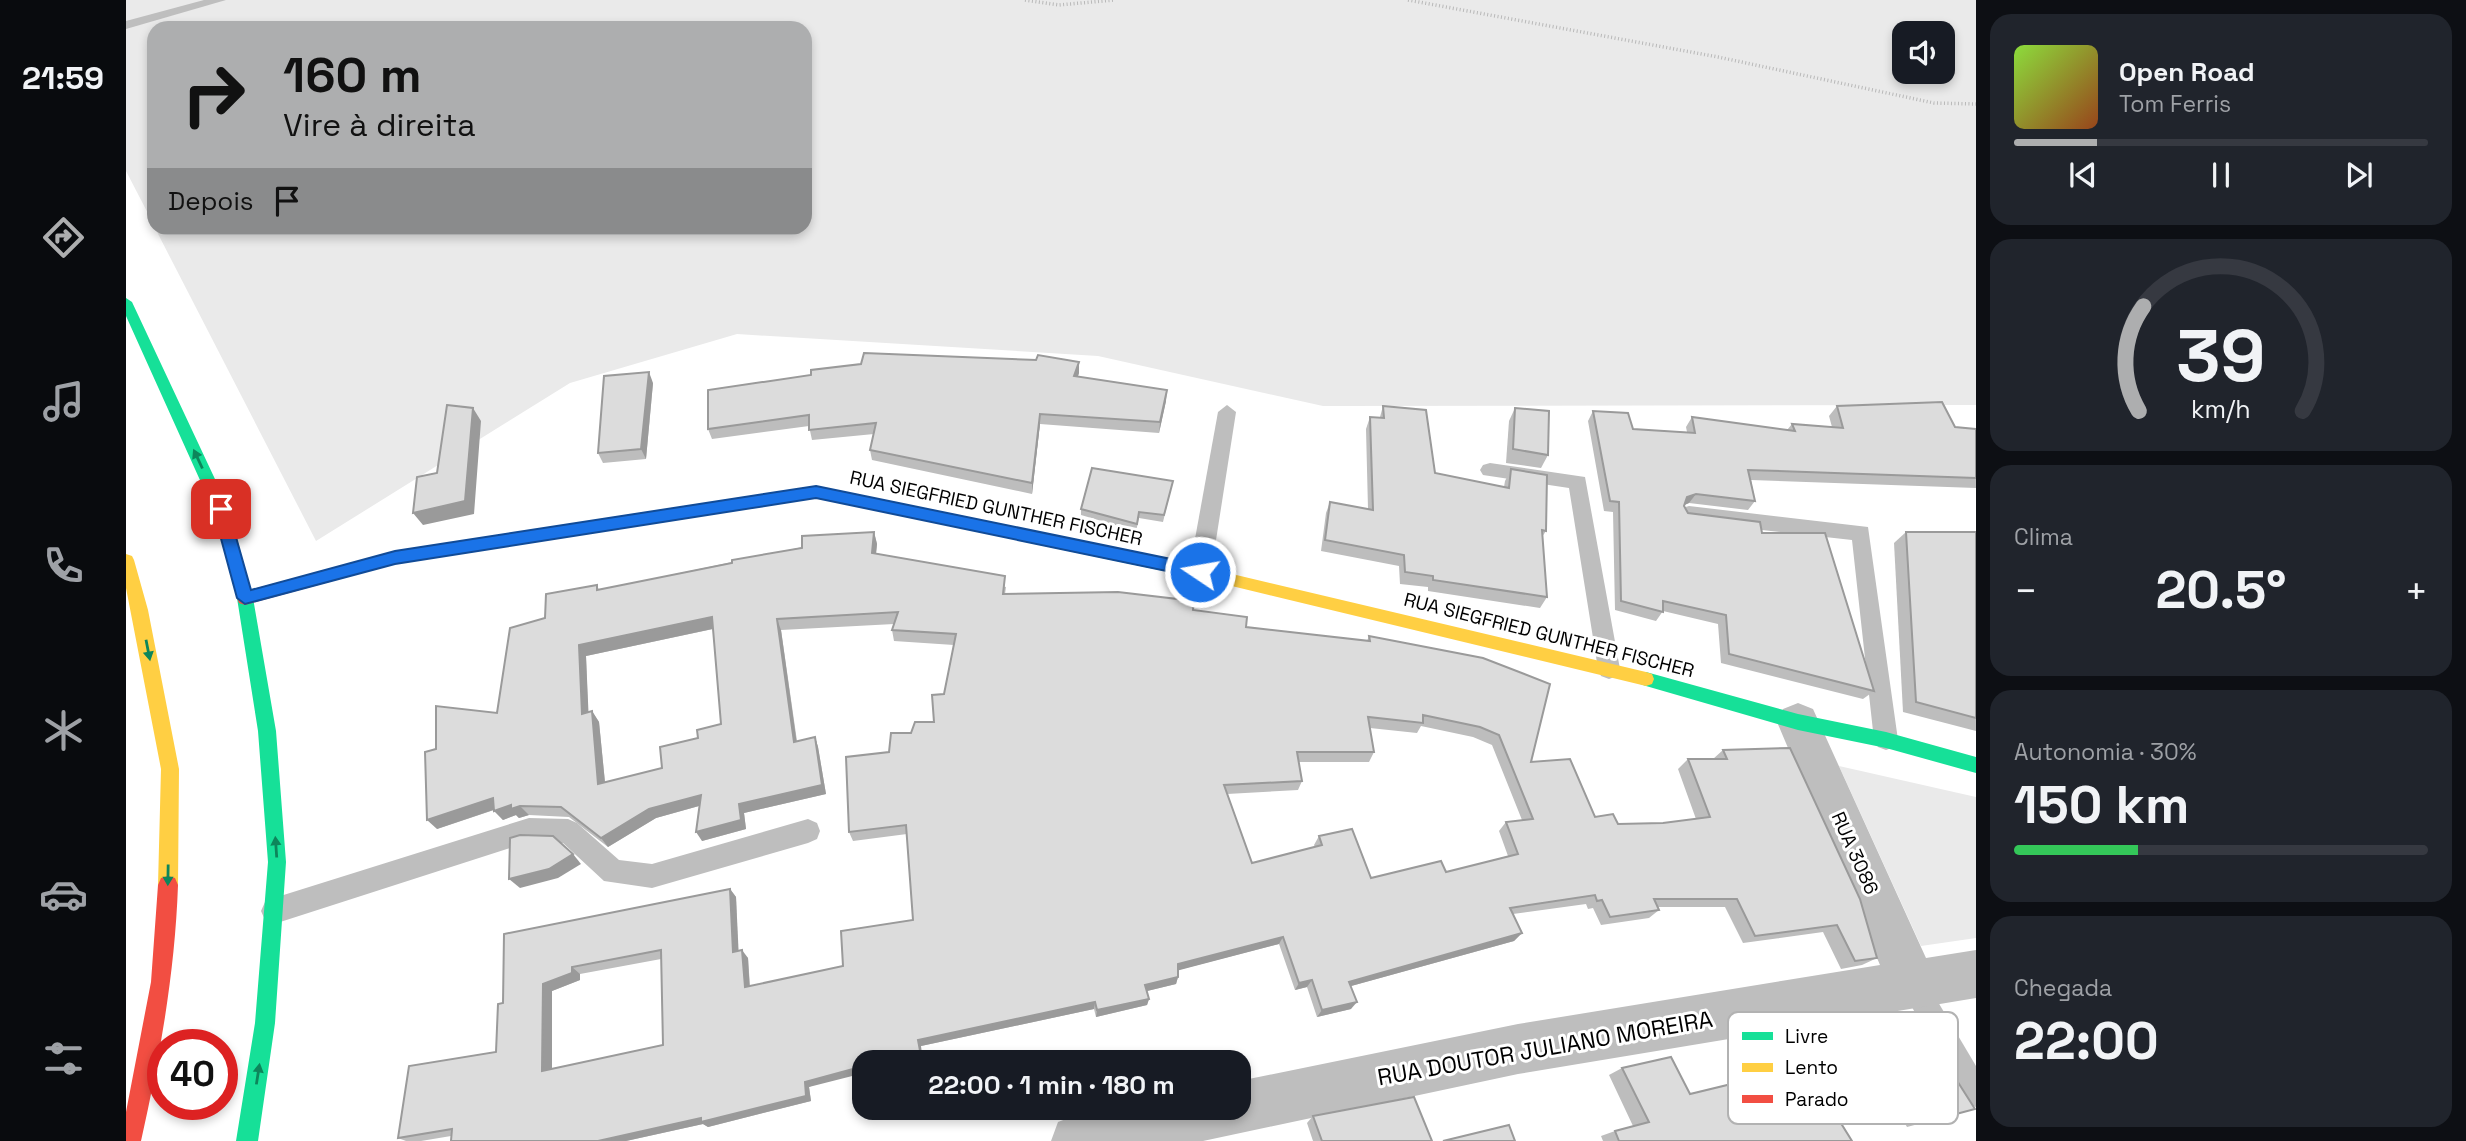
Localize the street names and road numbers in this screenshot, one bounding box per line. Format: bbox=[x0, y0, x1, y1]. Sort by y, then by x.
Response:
street label: RUA SIEGFRIED GUNTHER FISCHER bbox=[847, 465, 1145, 551]
street label: RUA SIEGFRIED GUNTHER FISCHER bbox=[1401, 587, 1697, 683]
street label: RUA 3086 bbox=[1826, 808, 1884, 898]
street label: RUA DOUTOR JULIANO MOREIRA bbox=[1375, 1004, 1715, 1092]

